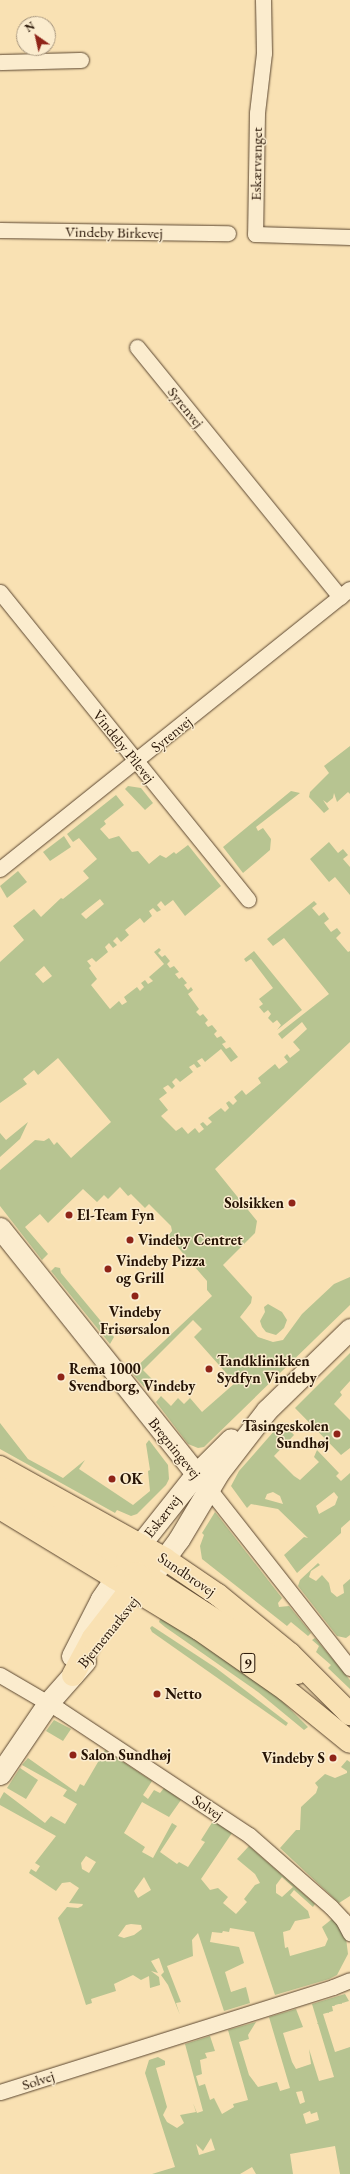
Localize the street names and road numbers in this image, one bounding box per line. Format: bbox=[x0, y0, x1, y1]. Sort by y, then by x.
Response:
street label: Eskærvænget bbox=[246, 127, 266, 201]
street label: Vindeby Birkevej bbox=[65, 222, 163, 242]
street label: Syrenvej bbox=[164, 383, 208, 431]
street label: Vindeby Pilevej bbox=[89, 706, 159, 786]
street label: Syrenvej bbox=[147, 712, 195, 756]
street label: Bregningevej bbox=[145, 1414, 205, 1482]
street label: Eskærvej bbox=[140, 1491, 184, 1541]
street label: Sundbrovej bbox=[155, 1548, 219, 1600]
street label: Bjernemarksvej bbox=[74, 1593, 142, 1671]
road number: 9 bbox=[240, 1651, 256, 1675]
street label: Solvej bbox=[189, 1790, 227, 1824]
street label: Solvej bbox=[19, 2066, 57, 2094]

